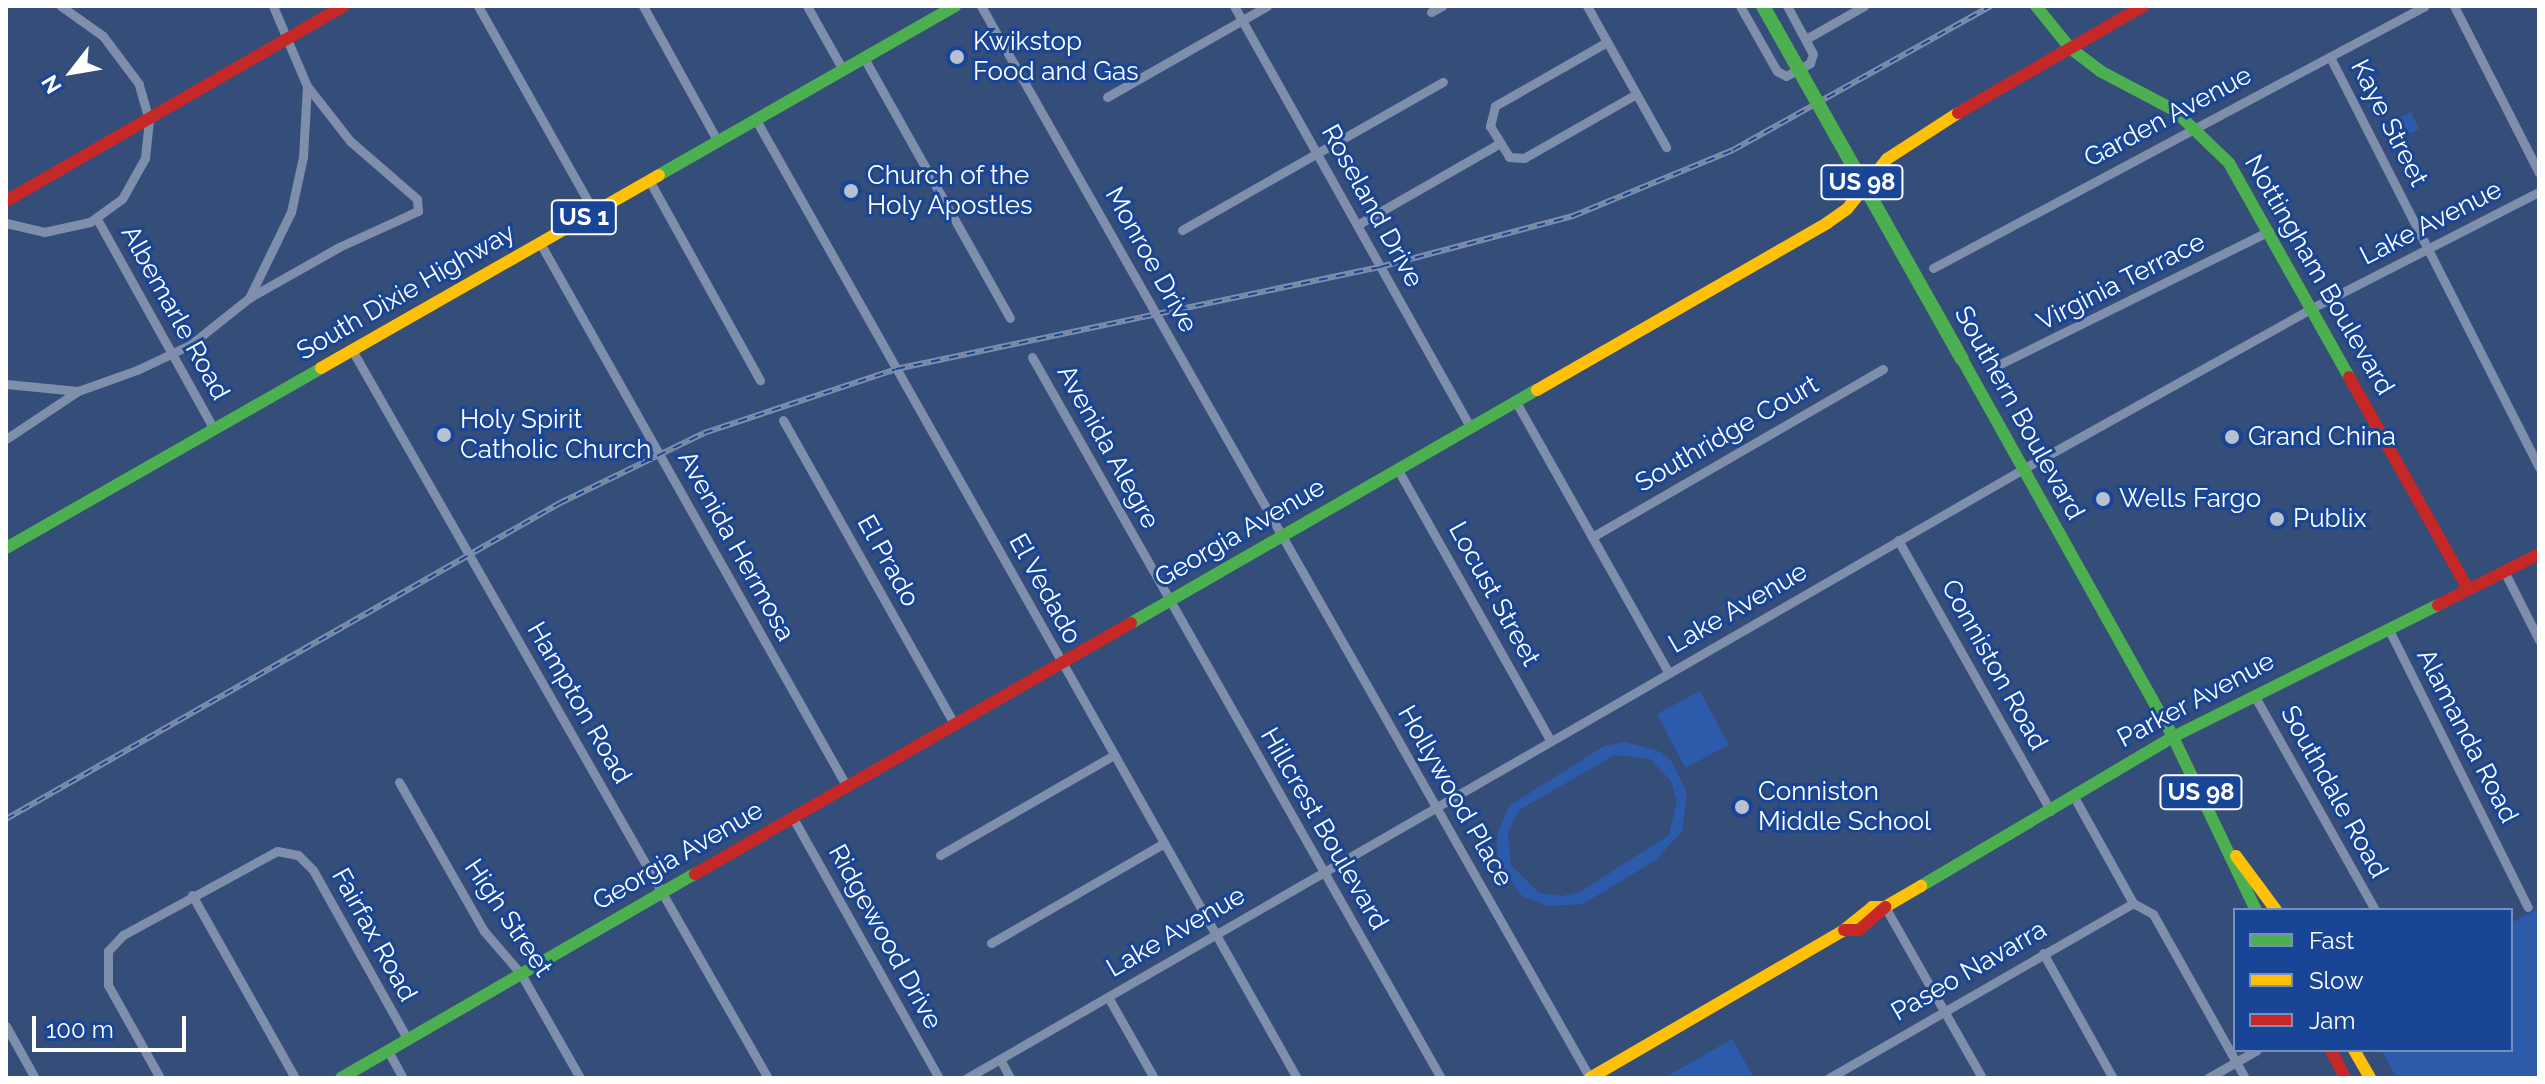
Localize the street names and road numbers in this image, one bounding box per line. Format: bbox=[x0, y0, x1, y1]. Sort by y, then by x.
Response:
street label: Kaye Street bbox=[2344, 54, 2434, 192]
street label: Garden Avenue bbox=[2079, 60, 2257, 174]
street label: Roseland Drive bbox=[1314, 119, 1430, 293]
street label: Nottingham Boulevard bbox=[2237, 149, 2401, 401]
road number: US 98 bbox=[1820, 162, 1904, 202]
street label: Lake Avenue bbox=[2355, 174, 2507, 272]
street label: Monroe Drive bbox=[1098, 182, 1204, 338]
road number: US 1 bbox=[550, 197, 618, 237]
street label: South Dixie Highway bbox=[291, 217, 521, 367]
street label: Albemarle Road bbox=[114, 220, 236, 406]
street label: Virginia Terrace bbox=[2031, 226, 2211, 338]
street label: Southern Boulevard bbox=[1947, 301, 2091, 525]
street label: Avenida Alegre bbox=[1050, 359, 1166, 535]
street label: Southridge Court bbox=[1630, 369, 1824, 499]
street label: Avenida Hermosa bbox=[671, 445, 801, 647]
street label: Georgia Avenue bbox=[1149, 472, 1331, 594]
street label: El Prado bbox=[850, 509, 926, 613]
street label: Locust Street bbox=[1442, 516, 1546, 672]
street label: El Vedado bbox=[1002, 528, 1088, 650]
street label: Lake Avenue bbox=[1663, 556, 1813, 660]
street label: Conniston Road bbox=[1934, 574, 2054, 756]
street label: Hampton Road bbox=[520, 617, 638, 789]
street label: Alamanda Road bbox=[2410, 644, 2524, 828]
street label: Parker Avenue bbox=[2112, 645, 2280, 755]
street label: Hollywood Place bbox=[1391, 700, 1519, 892]
street label: Southdale Road bbox=[2274, 700, 2394, 884]
street label: Hillcrest Boulevard bbox=[1253, 722, 1395, 936]
road number: US 98 bbox=[2159, 772, 2243, 812]
street label: Georgia Avenue bbox=[587, 795, 769, 917]
street label: Ridgewood Drive bbox=[821, 839, 949, 1035]
street label: High Street bbox=[457, 853, 559, 983]
street label: Fairfax Road bbox=[325, 863, 423, 1007]
street label: Lake Avenue bbox=[1101, 880, 1251, 984]
street label: Paseo Navarra bbox=[1886, 914, 2052, 1028]

